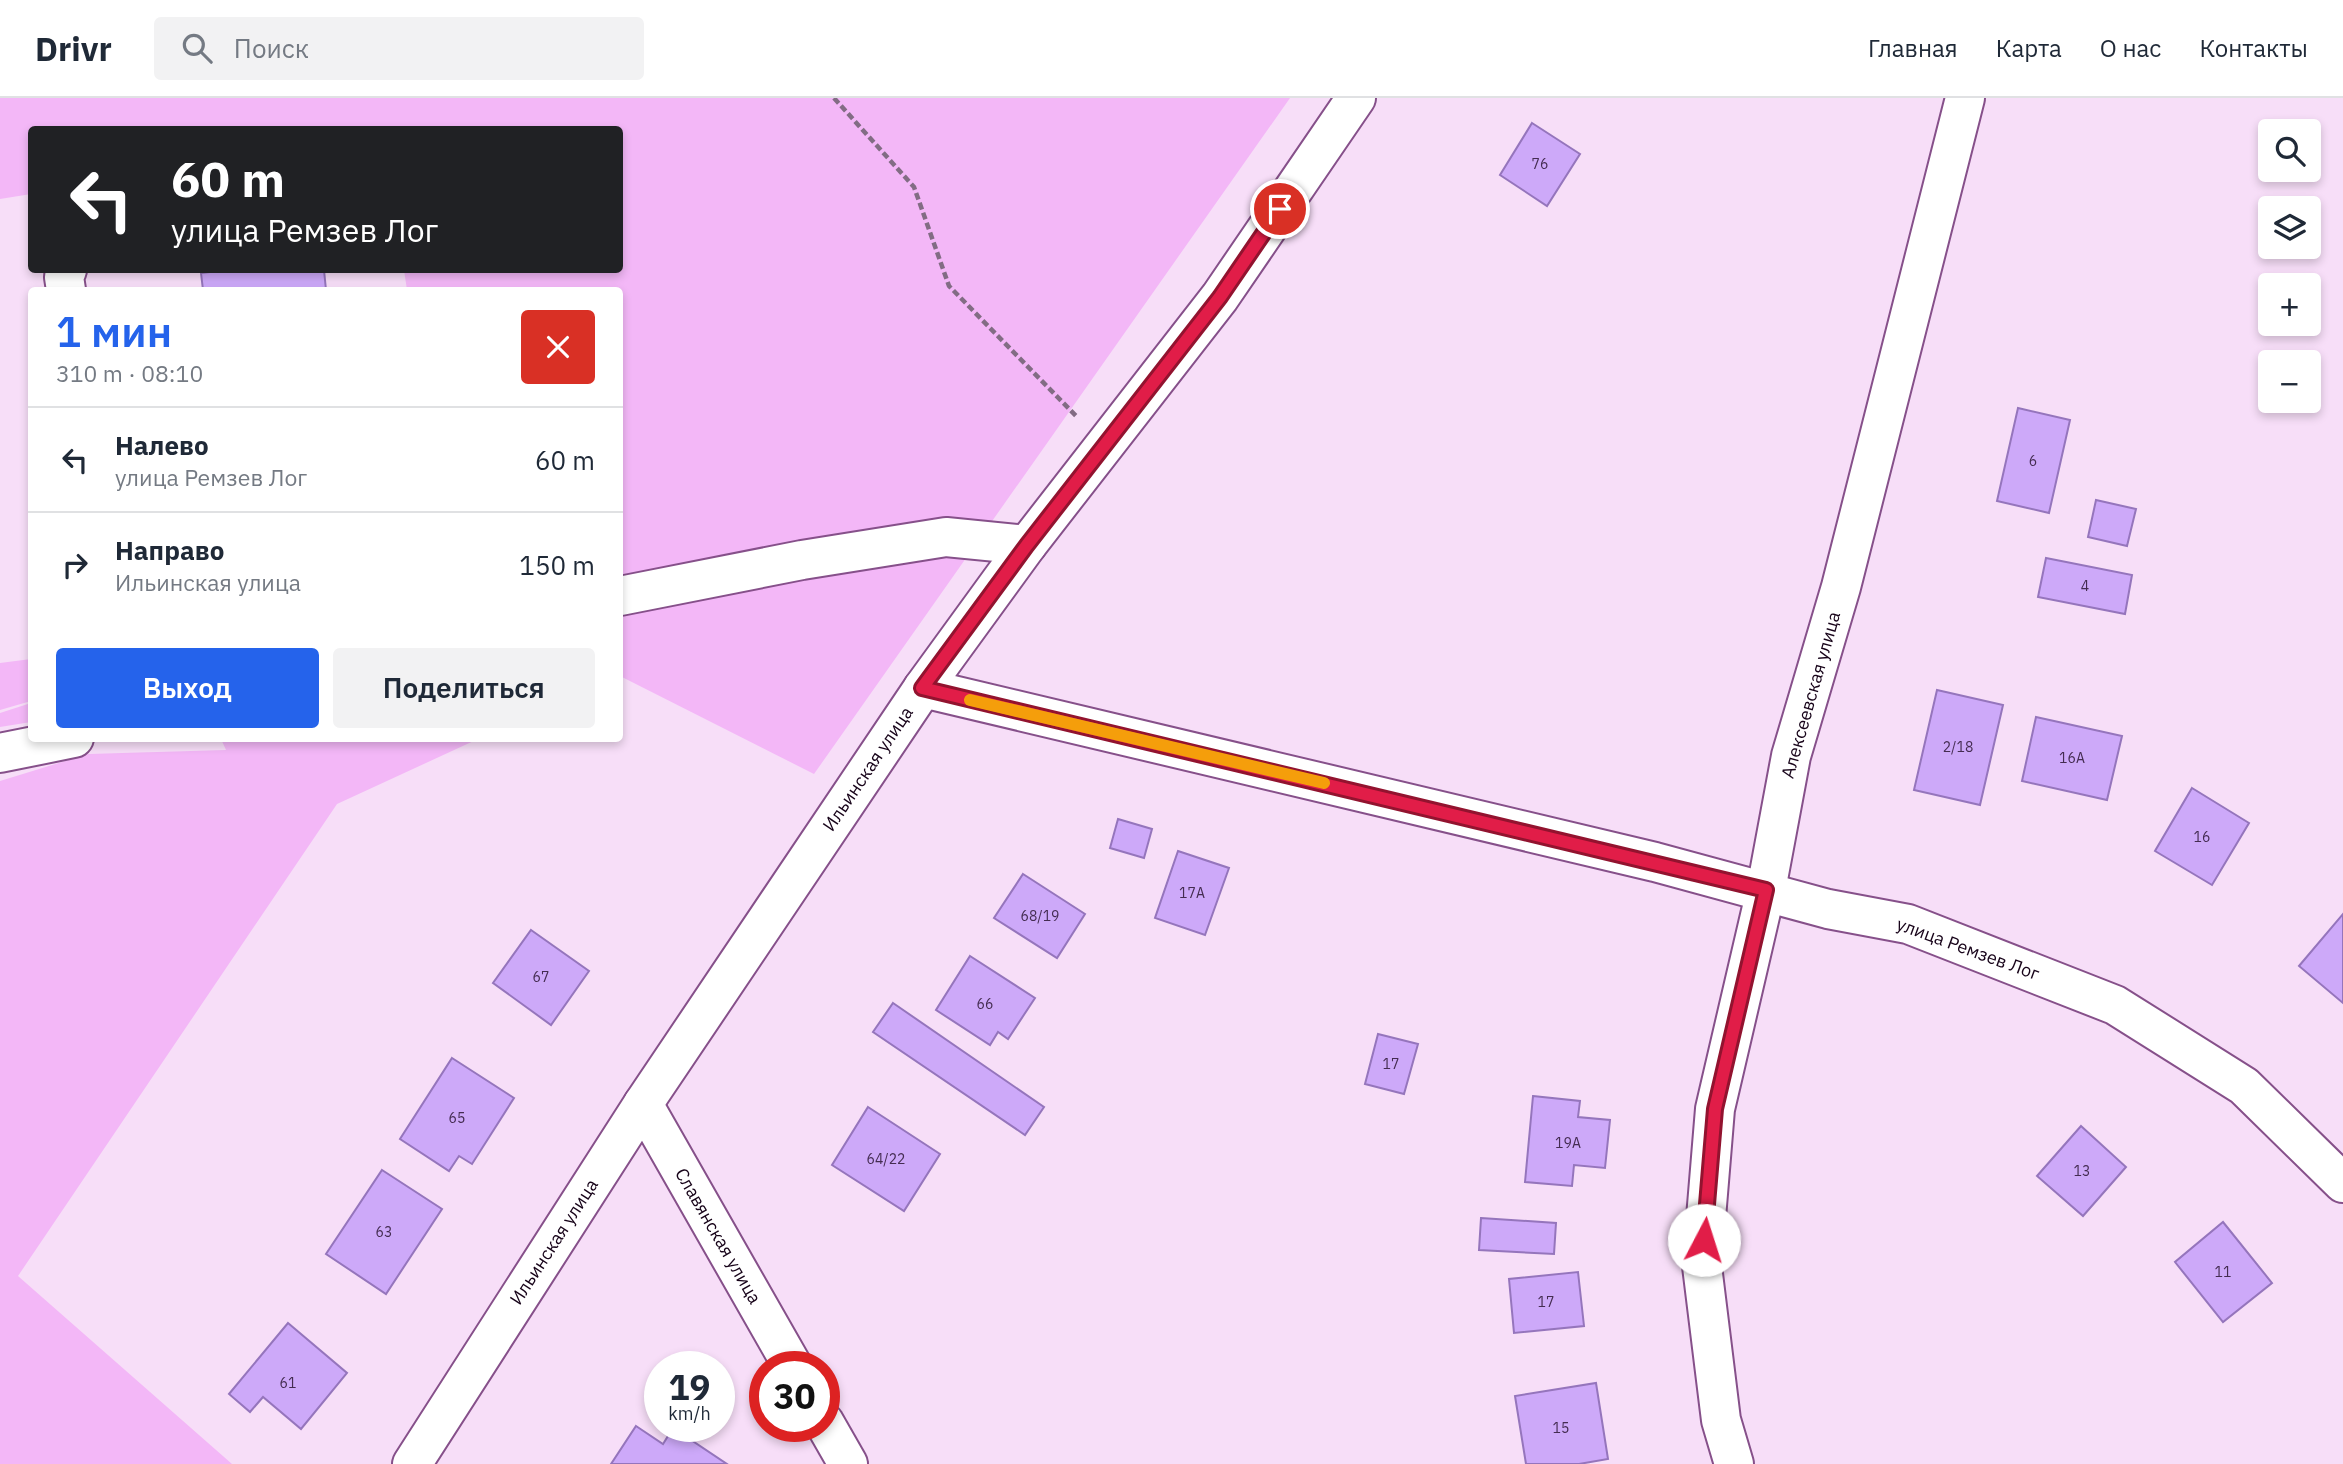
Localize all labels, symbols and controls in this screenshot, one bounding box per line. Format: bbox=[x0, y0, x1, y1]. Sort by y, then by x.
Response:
search box bbox=[154, 17, 644, 80]
text: Drivr bbox=[35, 27, 112, 70]
icon: search bbox=[178, 29, 216, 67]
text: Поиск bbox=[234, 31, 309, 65]
text: Главная bbox=[1868, 32, 1958, 64]
text: Карта bbox=[1996, 32, 2062, 64]
text: О нас bbox=[2100, 32, 2161, 64]
text: Контакты bbox=[2199, 32, 2308, 64]
map controls bbox=[2258, 119, 2321, 413]
button: search bbox=[2258, 119, 2321, 182]
text: 60 m bbox=[171, 147, 285, 210]
icon: left bbox=[56, 154, 147, 245]
house number: 76 bbox=[1532, 155, 1548, 173]
pin bbox=[1250, 179, 1310, 239]
icon: arrive bbox=[1261, 190, 1299, 228]
button: layers bbox=[2258, 196, 2321, 259]
text: улица Ремзев Лог bbox=[171, 209, 439, 251]
button: + bbox=[2258, 273, 2321, 336]
text: 1 мин bbox=[56, 304, 172, 359]
button: close bbox=[521, 310, 595, 384]
button: − bbox=[2258, 350, 2321, 413]
text: 310 m · 08:10 bbox=[56, 358, 203, 388]
text: Налево bbox=[115, 428, 209, 462]
icon: left bbox=[56, 441, 94, 479]
text: 60 m bbox=[535, 443, 595, 477]
house number: 6 bbox=[2029, 452, 2037, 470]
text: улица Ремзев Лог bbox=[115, 462, 307, 492]
text: Направо bbox=[115, 533, 224, 567]
icon: right bbox=[56, 546, 94, 584]
text: 150 m bbox=[519, 548, 595, 582]
text: Ильинская улица bbox=[115, 567, 301, 597]
house number: 4 bbox=[2081, 577, 2089, 595]
street label: Алексеевская улица bbox=[1776, 608, 1845, 781]
button: Выход bbox=[56, 648, 319, 728]
button: Поделиться bbox=[333, 648, 595, 728]
street label: Ильинская улица bbox=[817, 702, 918, 835]
house number: 2/18 bbox=[1943, 738, 1973, 756]
house number: 16А bbox=[2059, 749, 2085, 767]
house number: 16 bbox=[2194, 828, 2210, 846]
house number: 17А bbox=[1179, 884, 1205, 902]
house number: 68/19 bbox=[1021, 907, 1059, 925]
street label: улица Ремзев Лог bbox=[1894, 912, 2043, 985]
house number: 67 bbox=[533, 968, 549, 986]
house number: 66 bbox=[977, 995, 993, 1013]
house number: 17 bbox=[1383, 1055, 1399, 1073]
house number: 65 bbox=[449, 1109, 465, 1127]
house number: 19А bbox=[1555, 1134, 1581, 1152]
house number: 64/22 bbox=[867, 1150, 905, 1168]
house number: 13 bbox=[2074, 1162, 2090, 1180]
street label: Славянская улица bbox=[670, 1164, 767, 1308]
street label: Ильинская улица bbox=[504, 1174, 603, 1309]
position arrow bbox=[1667, 1203, 1741, 1277]
house number: 63 bbox=[376, 1223, 392, 1241]
house number: 11 bbox=[2215, 1263, 2231, 1281]
house number: 17 bbox=[1538, 1293, 1554, 1311]
speed limit sign: 30 bbox=[749, 1351, 840, 1442]
text: 19 bbox=[668, 1364, 711, 1410]
house number: 61 bbox=[280, 1374, 296, 1392]
text: km/h bbox=[668, 1402, 711, 1425]
house number: 15 bbox=[1553, 1419, 1569, 1437]

